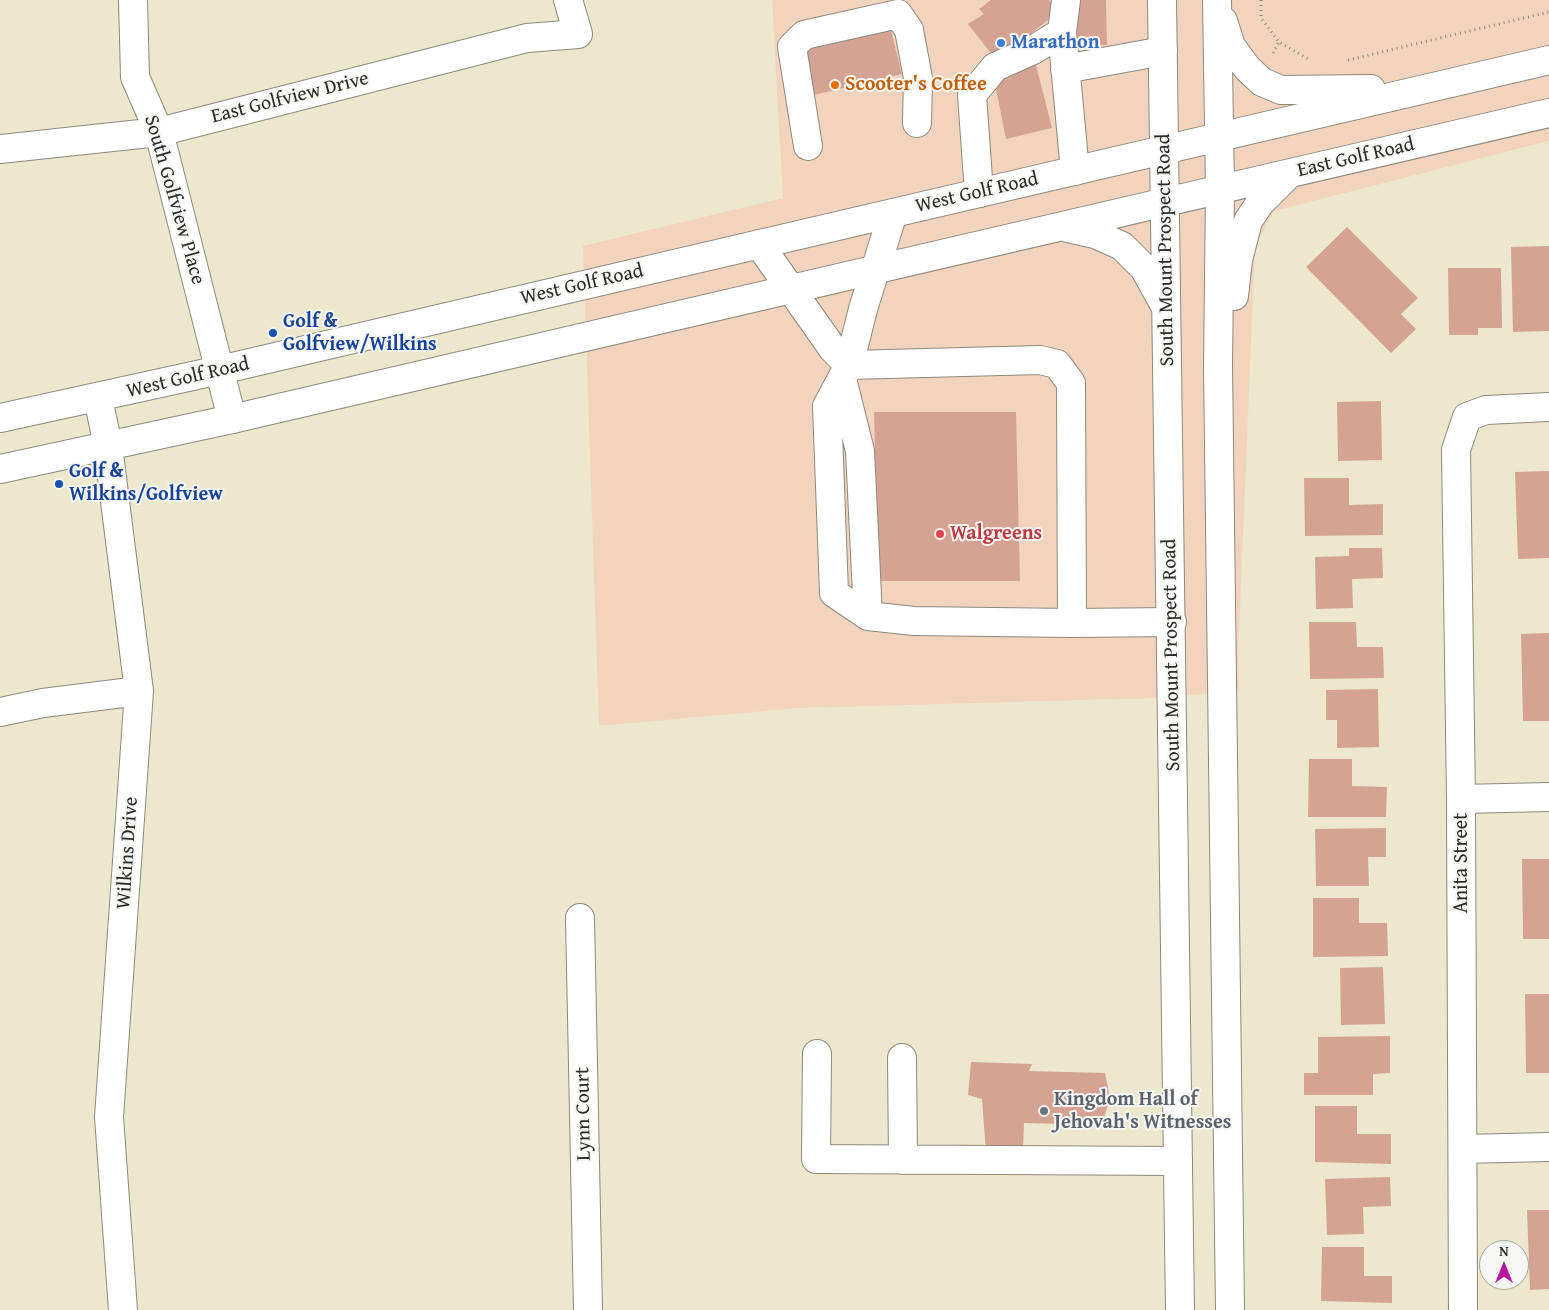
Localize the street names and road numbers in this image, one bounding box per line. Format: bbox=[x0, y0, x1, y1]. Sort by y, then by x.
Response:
street label: East Golfview Drive bbox=[209, 67, 371, 129]
street label: South Golfview Place bbox=[138, 113, 210, 287]
street label: South Mount Prospect Road bbox=[1152, 133, 1180, 367]
street label: East Golf Road bbox=[1295, 133, 1417, 183]
street label: West Golf Road bbox=[913, 167, 1041, 219]
street label: West Golf Road bbox=[518, 259, 646, 311]
street label: West Golf Road bbox=[124, 352, 252, 404]
street label: South Mount Prospect Road bbox=[1158, 538, 1186, 772]
street label: Wilkins Drive bbox=[112, 796, 144, 910]
street label: Anita Street bbox=[1450, 813, 1474, 913]
street label: Lynn Court bbox=[571, 1067, 597, 1161]

